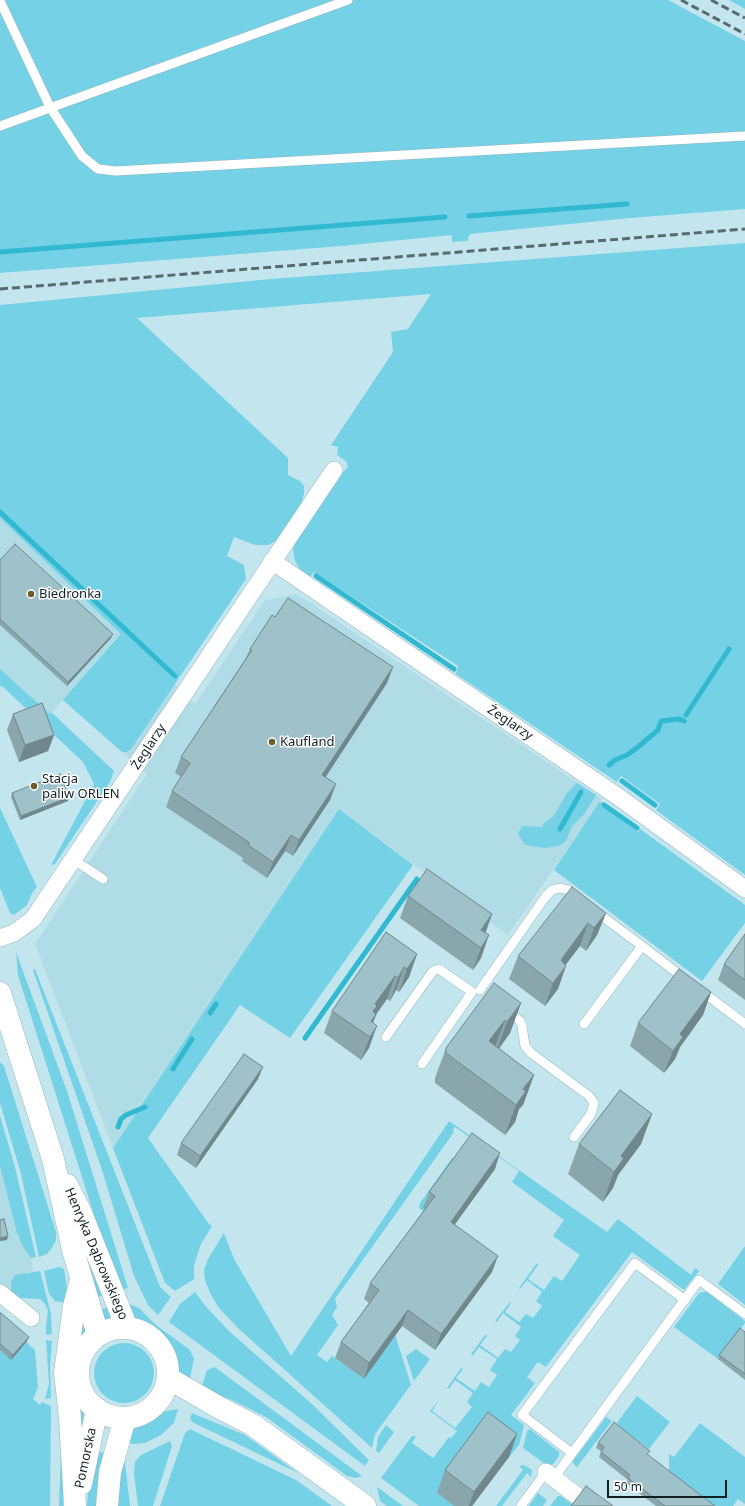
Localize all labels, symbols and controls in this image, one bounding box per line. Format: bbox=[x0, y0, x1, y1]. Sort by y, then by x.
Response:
place label: Biedronka bbox=[39, 586, 101, 602]
marker: Biedronka bbox=[26, 589, 36, 599]
street label: Żeglarzy bbox=[484, 702, 536, 744]
street label: Żeglarzy bbox=[128, 721, 170, 773]
place label: Kaufland bbox=[280, 734, 335, 750]
marker: Kaufland bbox=[267, 737, 277, 747]
place label: Stacja paliw ORLEN bbox=[42, 771, 120, 802]
marker: Stacja paliw ORLEN bbox=[29, 781, 39, 791]
street label: Henryka Dąbrowskiego bbox=[61, 1186, 131, 1322]
street label: Pomorska bbox=[72, 1426, 100, 1490]
scale bar bbox=[609, 1472, 729, 1498]
text: 50 m bbox=[614, 1478, 642, 1495]

